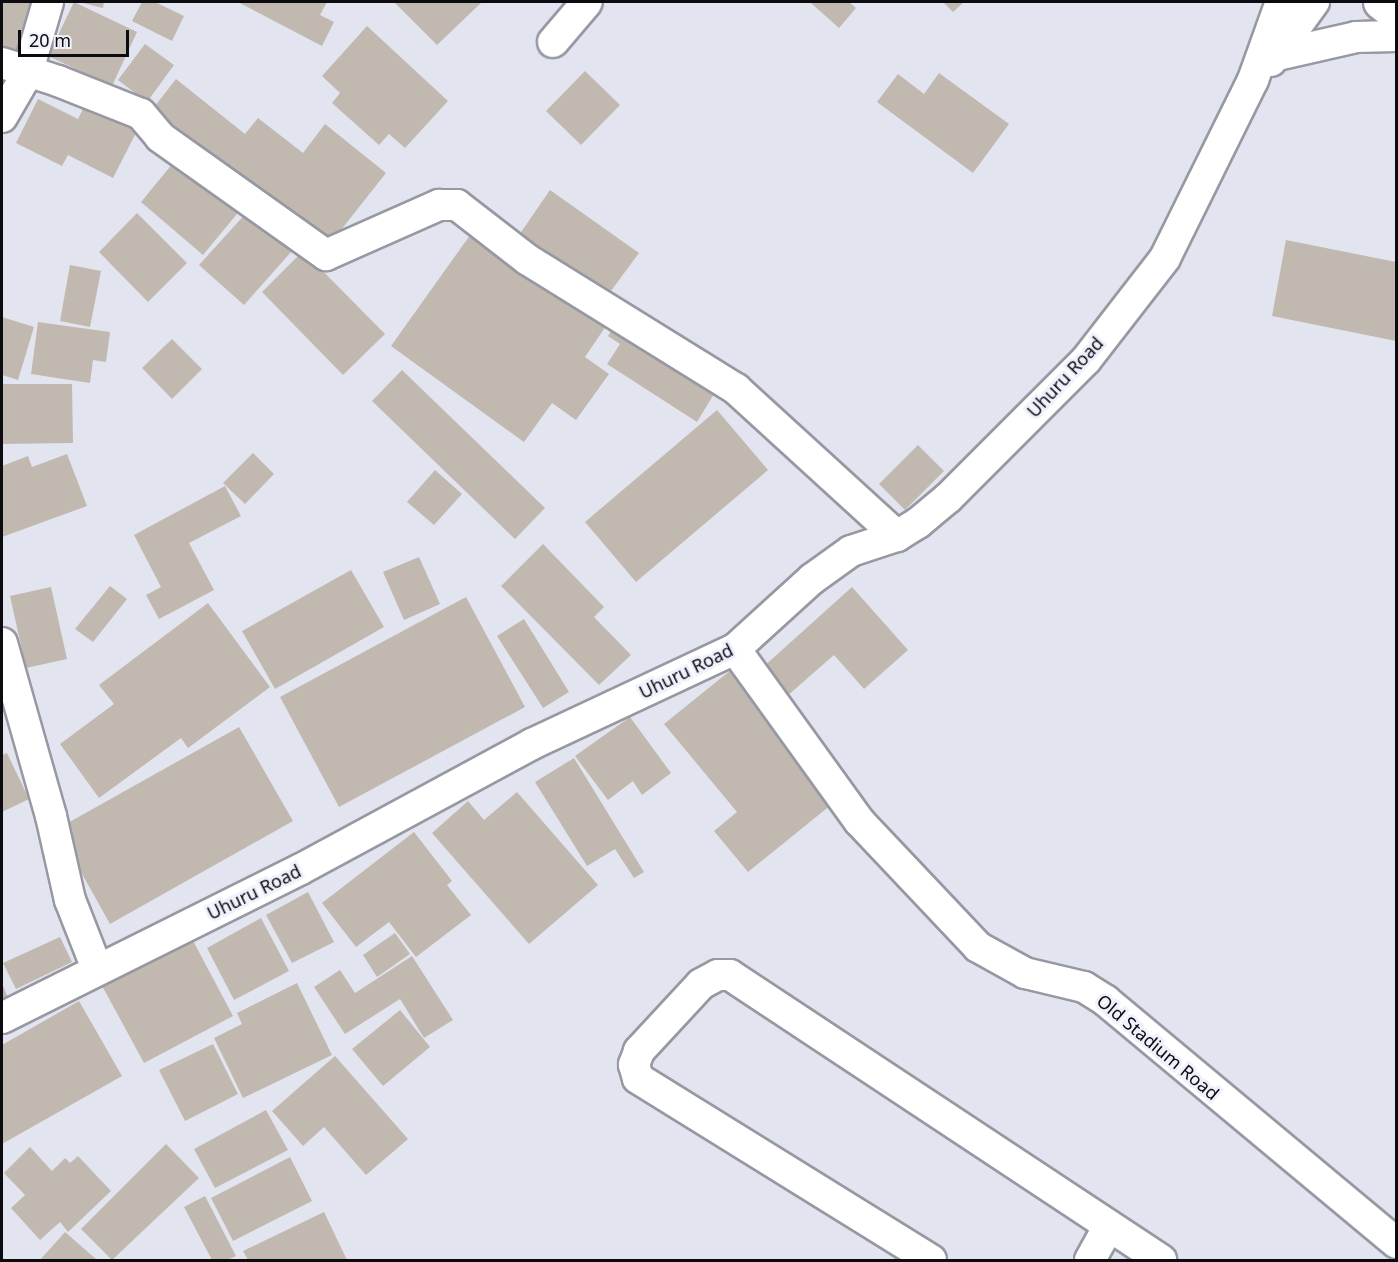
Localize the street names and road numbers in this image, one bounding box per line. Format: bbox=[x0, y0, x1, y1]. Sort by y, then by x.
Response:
street label: Uhuru Road bbox=[1022, 332, 1108, 422]
street label: Uhuru Road bbox=[635, 639, 737, 703]
street label: Uhuru Road bbox=[203, 860, 305, 924]
street label: Old Stadium Road bbox=[1093, 990, 1223, 1104]

